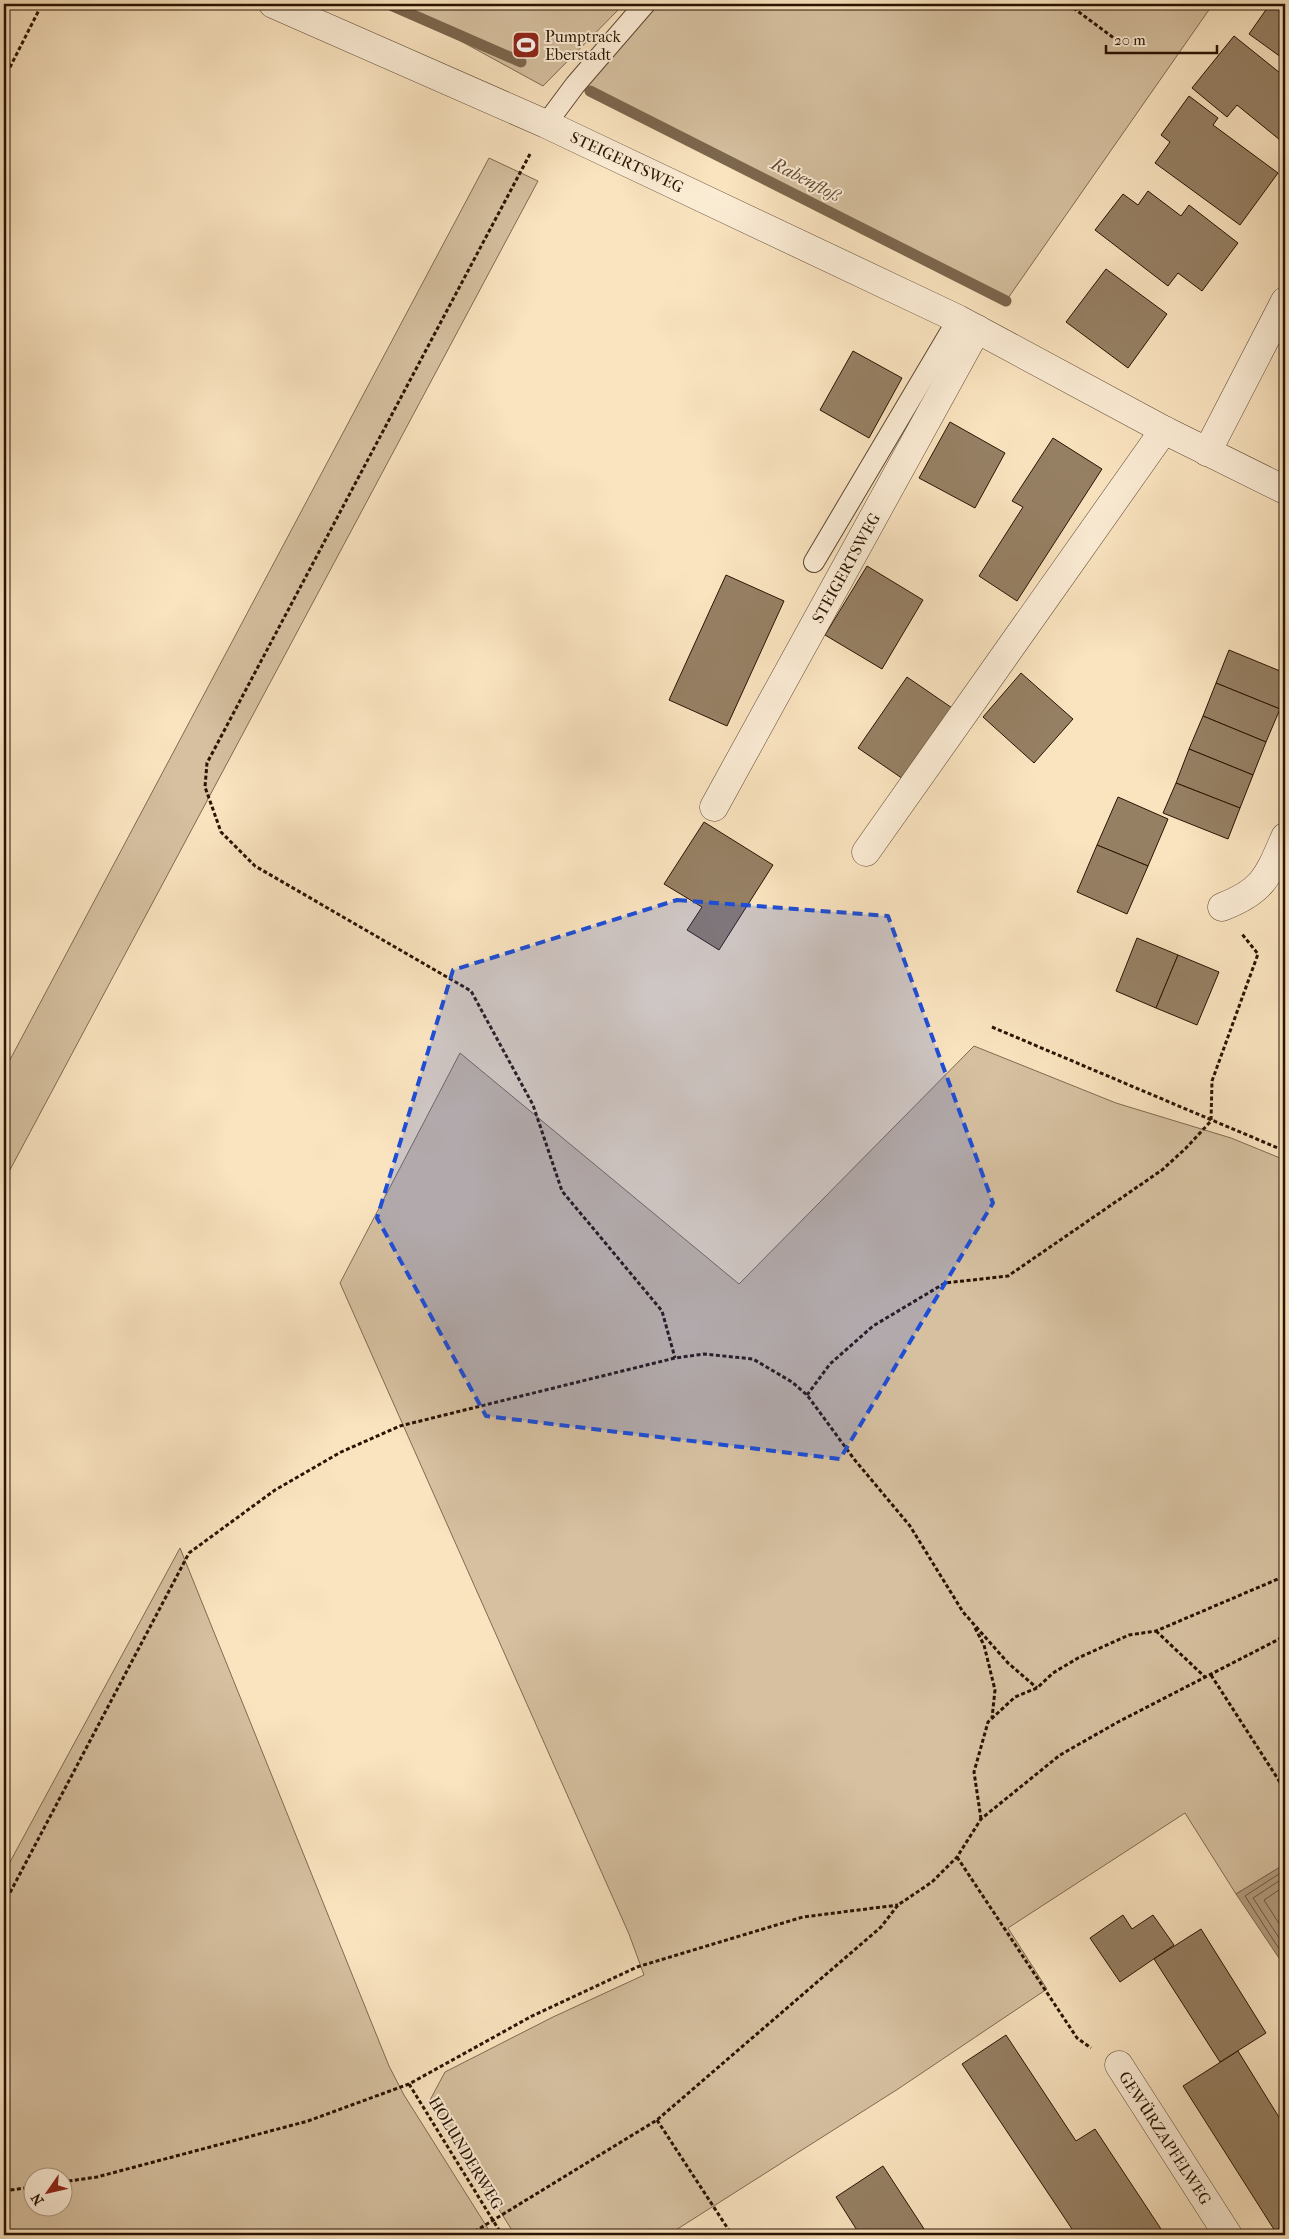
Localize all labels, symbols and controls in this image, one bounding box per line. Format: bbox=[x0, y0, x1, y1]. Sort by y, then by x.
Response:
scale bar bbox=[1106, 22, 1218, 54]
place label: Pumptrack Eberstadt bbox=[545, 27, 622, 64]
sports icon: Pumptrack Eberstadt bbox=[511, 30, 541, 60]
text: 20 m bbox=[1114, 31, 1146, 49]
street label: STEIGERTSWEG bbox=[567, 127, 687, 197]
water label: Rabenfloß bbox=[767, 153, 845, 207]
street label: STEIGERTSWEG bbox=[808, 510, 884, 626]
street label: GEWÜRZAPFELWEG bbox=[1115, 2068, 1215, 2208]
street label: HOLUNDERWEG bbox=[425, 2093, 507, 2213]
north arrow bbox=[22, 2166, 72, 2216]
text: N bbox=[27, 2190, 48, 2208]

